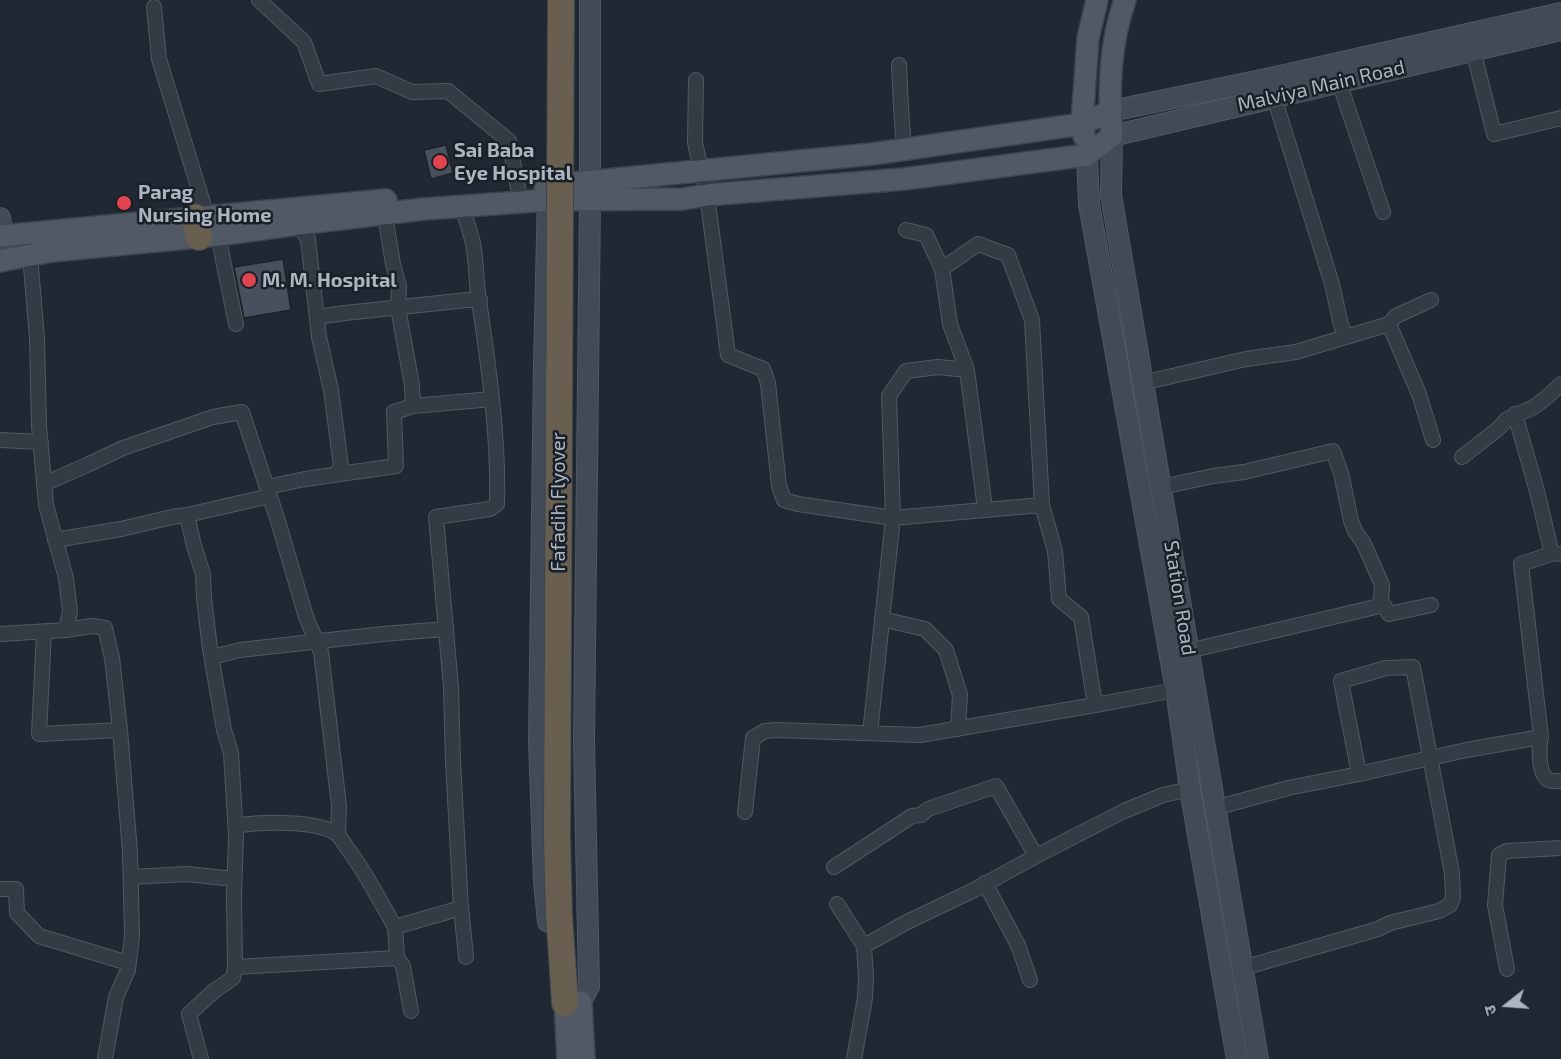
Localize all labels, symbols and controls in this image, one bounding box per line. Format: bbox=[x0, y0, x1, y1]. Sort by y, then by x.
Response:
street label: Malviya Main Road bbox=[1235, 55, 1407, 117]
place label: Sai Baba Eye Hospital bbox=[454, 138, 572, 185]
marker: Sai Baba Eye Hospital bbox=[431, 153, 449, 171]
place label: Parag Nursing Home bbox=[138, 180, 271, 227]
marker: Parag Nursing Home bbox=[115, 194, 133, 212]
place label: M. M. Hospital bbox=[262, 268, 397, 292]
marker: M. M. Hospital bbox=[240, 271, 258, 289]
street label: Fafadih Flyover bbox=[546, 432, 570, 572]
street label: Station Road bbox=[1159, 539, 1201, 657]
north arrow bbox=[1477, 975, 1537, 1035]
text: उ bbox=[1479, 1003, 1500, 1018]

